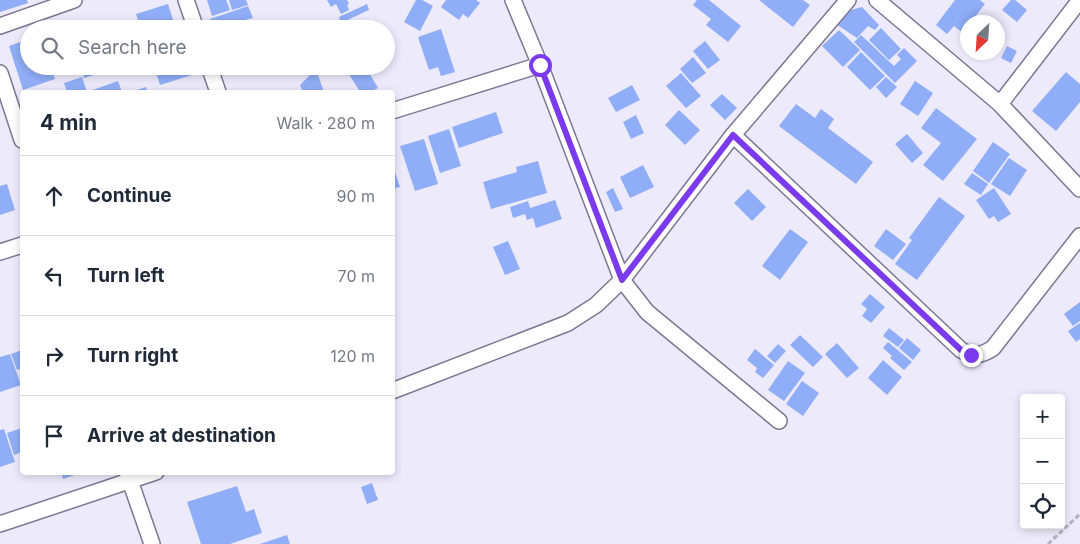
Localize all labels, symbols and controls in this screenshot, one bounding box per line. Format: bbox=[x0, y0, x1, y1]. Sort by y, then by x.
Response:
north arrow bbox=[960, 15, 1005, 60]
search box bbox=[20, 20, 395, 75]
icon: search bbox=[38, 34, 66, 62]
text: Search here bbox=[78, 36, 187, 59]
route start bbox=[529, 54, 552, 77]
text: 4 min bbox=[40, 110, 97, 135]
text: Walk · 280 m bbox=[277, 113, 375, 133]
icon: ahead bbox=[40, 182, 68, 210]
text: Continue bbox=[87, 184, 172, 207]
text: 90 m bbox=[336, 186, 375, 206]
icon: left bbox=[40, 262, 68, 290]
text: Turn left bbox=[87, 264, 165, 287]
text: 70 m bbox=[338, 266, 375, 286]
icon: right bbox=[40, 342, 68, 370]
text: Turn right bbox=[87, 344, 178, 367]
route end bbox=[960, 344, 983, 367]
text: 120 m bbox=[330, 346, 375, 366]
map controls bbox=[1020, 394, 1065, 529]
button: + bbox=[1020, 394, 1065, 439]
icon: arrive bbox=[40, 422, 68, 450]
text: Arrive at destination bbox=[87, 424, 276, 447]
button: − bbox=[1020, 439, 1065, 484]
button: locate bbox=[1020, 484, 1065, 529]

